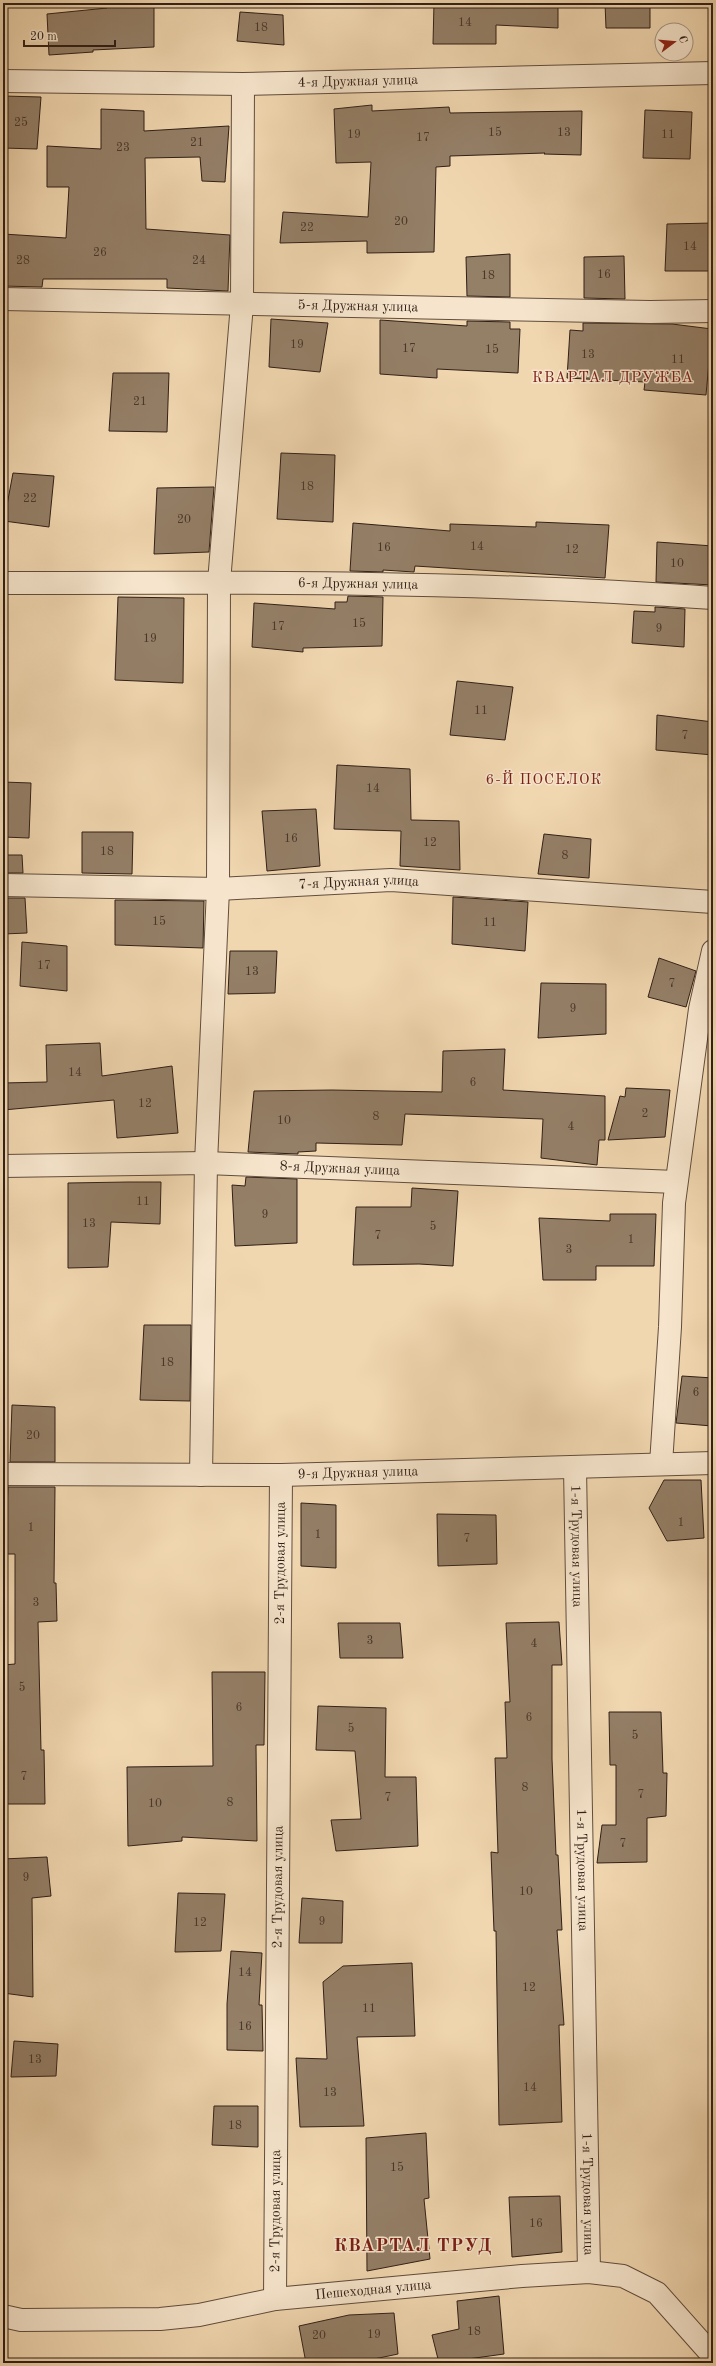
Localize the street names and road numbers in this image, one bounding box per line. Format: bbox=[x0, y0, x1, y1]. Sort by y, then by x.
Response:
street label: 4-я Дружная улица bbox=[298, 73, 418, 90]
street label: 5-я Дружная улица bbox=[298, 298, 418, 314]
street label: 6-я Дружная улица bbox=[298, 576, 418, 592]
street label: 7-я Дружная улица bbox=[298, 873, 419, 892]
street label: 8-я Дружная улица bbox=[279, 1159, 400, 1178]
street label: 9-я Дружная улица bbox=[298, 1464, 418, 1482]
street label: 1-я Трудовая улица bbox=[568, 1484, 584, 1608]
street label: 2-я Трудовая улица bbox=[273, 1501, 288, 1624]
street label: 1-я Трудовая улица bbox=[574, 1808, 590, 1932]
street label: 2-я Трудовая улица bbox=[271, 1825, 285, 1948]
street label: 1-я Трудовая улица bbox=[580, 2132, 596, 2255]
street label: 2-я Трудовая улица bbox=[268, 2149, 283, 2272]
street label: Пешеходная улица bbox=[315, 2277, 432, 2302]

